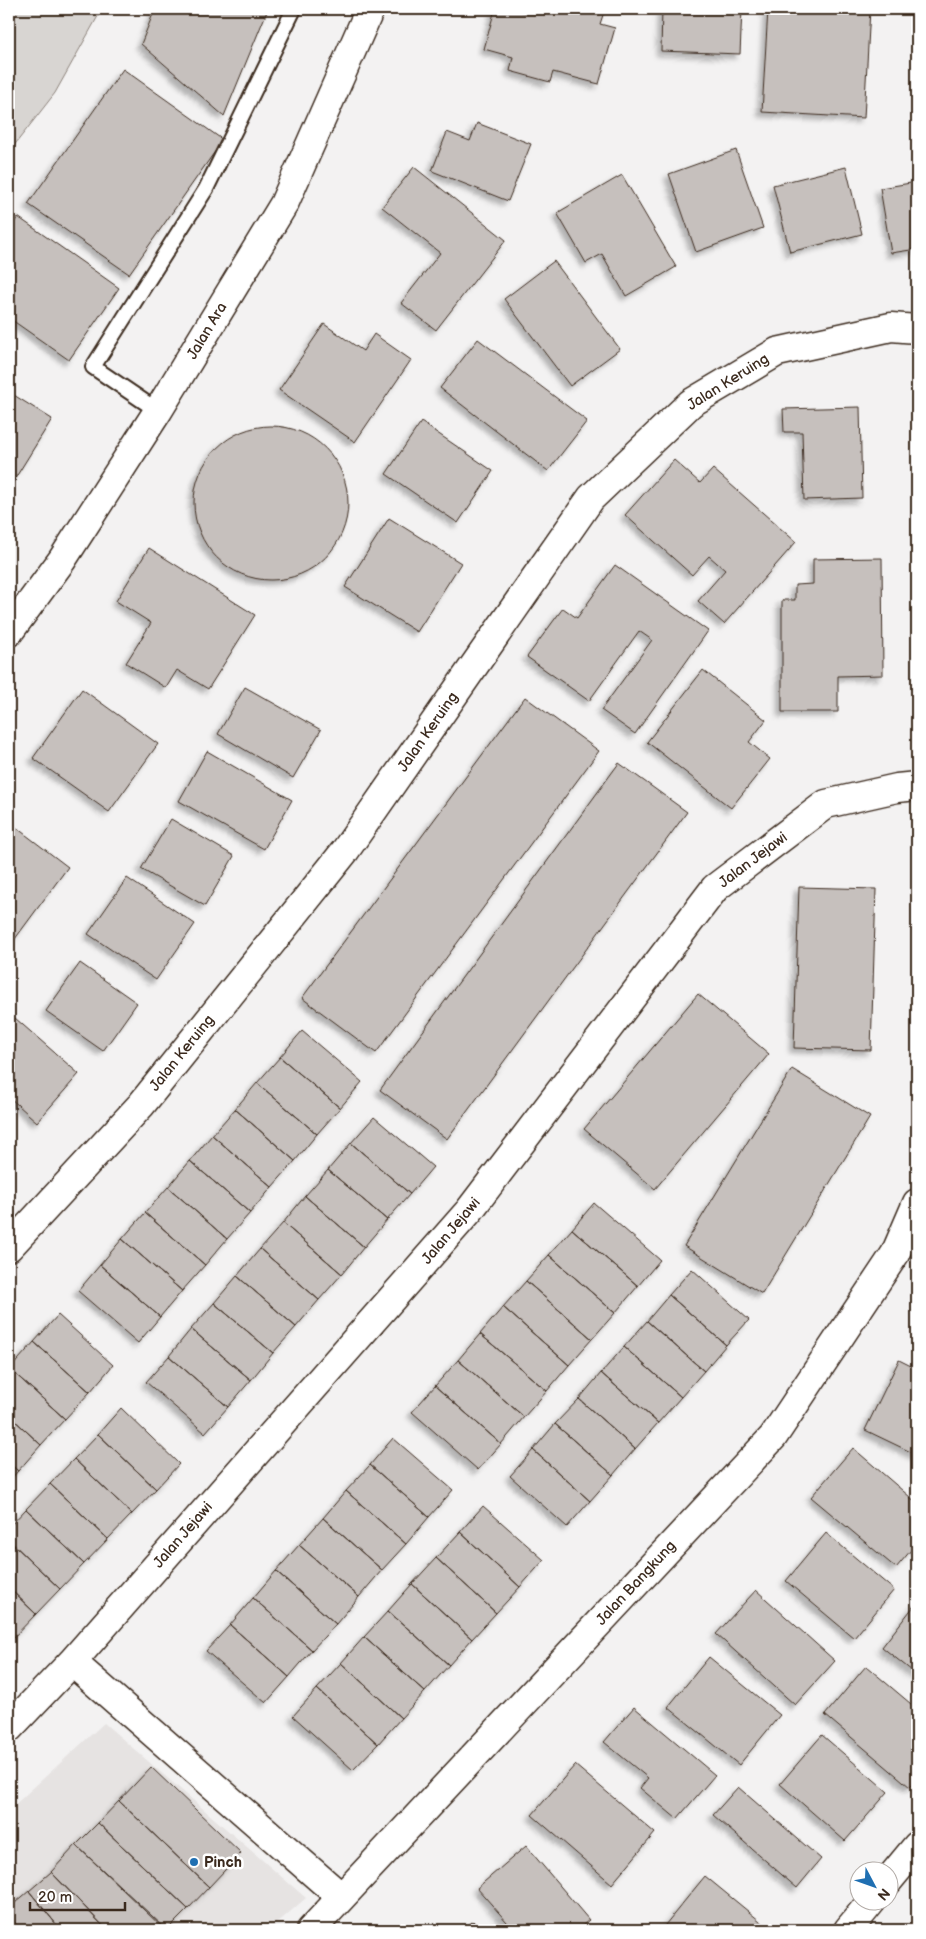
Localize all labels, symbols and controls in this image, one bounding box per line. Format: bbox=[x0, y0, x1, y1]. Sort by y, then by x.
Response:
street label: Jalan Ara bbox=[183, 299, 231, 363]
street label: Jalan Keruing bbox=[684, 349, 772, 415]
street label: Jalan Keruing bbox=[394, 688, 462, 776]
street label: Jalan Jejawi bbox=[715, 828, 791, 892]
street label: Jalan Keruing bbox=[145, 1011, 219, 1095]
street label: Jalan Jejawi bbox=[418, 1194, 484, 1268]
street label: Jalan Jejawi bbox=[149, 1498, 217, 1572]
street label: Jalan Bangkung bbox=[592, 1537, 680, 1629]
place label: Pinch bbox=[204, 1853, 242, 1872]
marker: Pinch bbox=[188, 1856, 200, 1868]
north arrow bbox=[848, 1862, 898, 1912]
scale bar bbox=[30, 1879, 125, 1911]
text: N bbox=[874, 1885, 893, 1904]
text: 20 m bbox=[38, 1888, 72, 1907]

